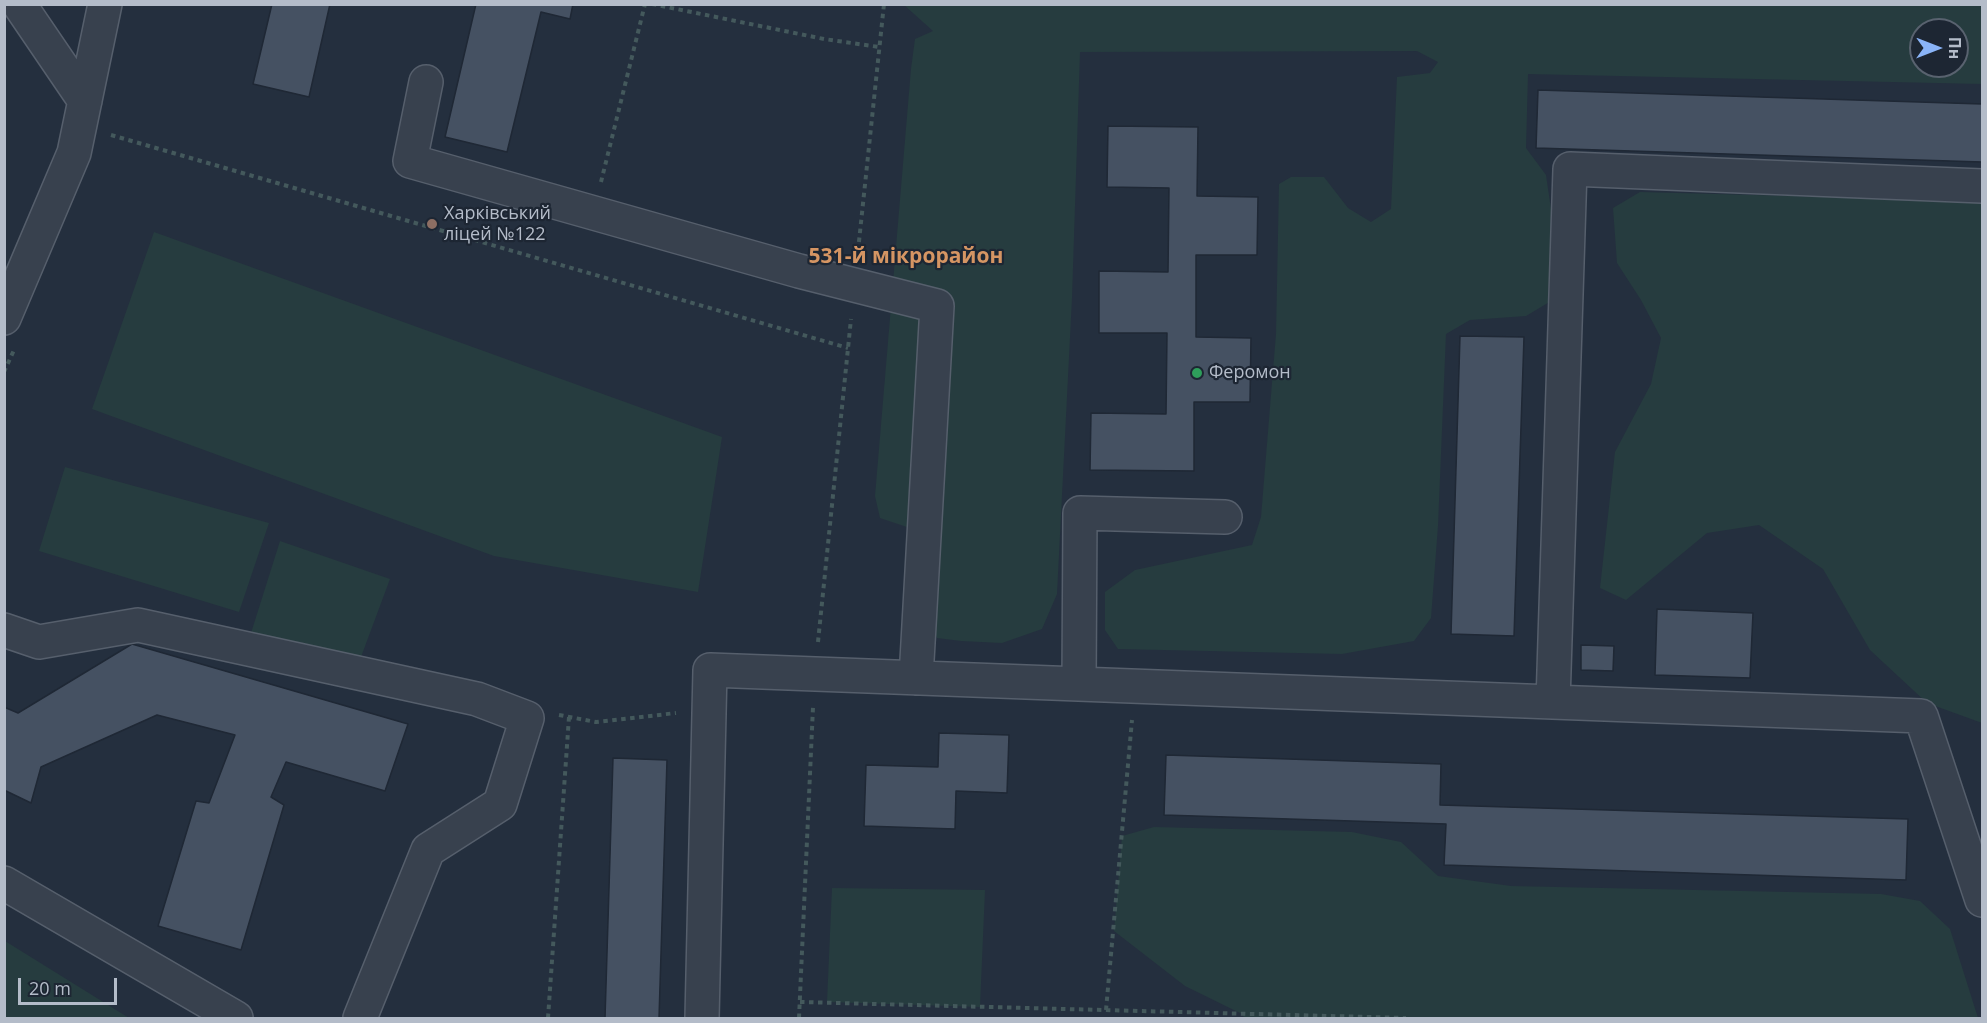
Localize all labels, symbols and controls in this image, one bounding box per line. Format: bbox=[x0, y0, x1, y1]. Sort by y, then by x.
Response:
north arrow bbox=[1909, 18, 1969, 78]
text: Пн bbox=[1944, 37, 1966, 59]
place label: Харківський ліцей №122 bbox=[444, 203, 551, 246]
marker: Харківський ліцей №122 bbox=[425, 217, 439, 231]
district label: 531-й мікрорайон bbox=[809, 244, 1003, 270]
place label: Феромон bbox=[1209, 362, 1291, 384]
marker: Феромон bbox=[1190, 366, 1204, 380]
scale bar bbox=[21, 966, 120, 1004]
text: 20 m bbox=[29, 976, 71, 1000]

